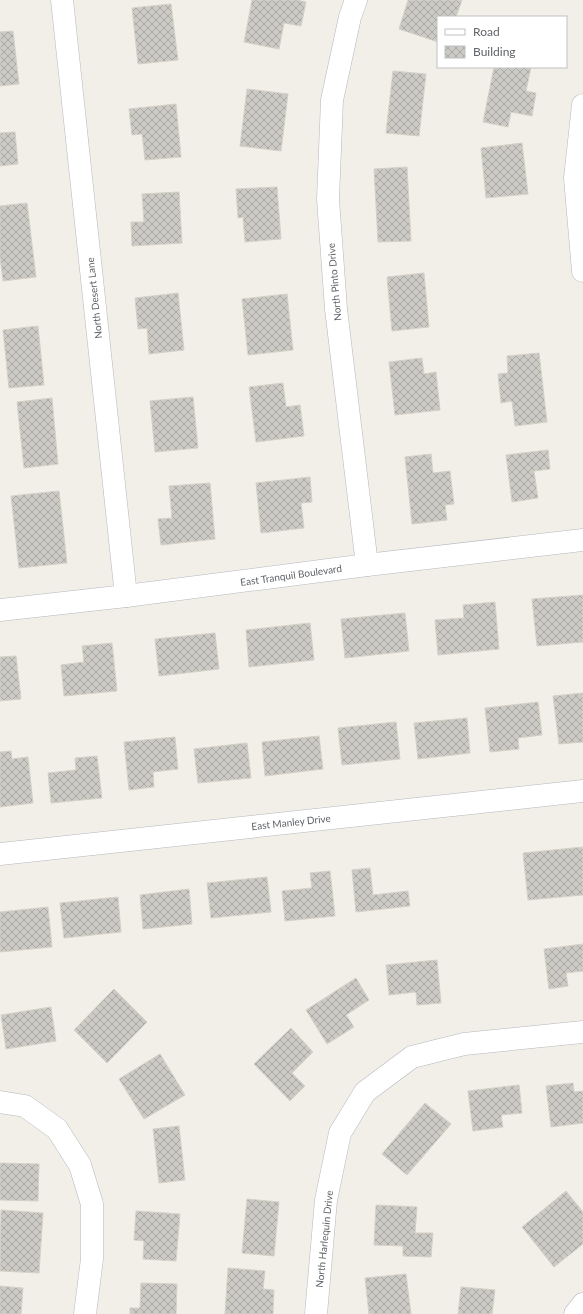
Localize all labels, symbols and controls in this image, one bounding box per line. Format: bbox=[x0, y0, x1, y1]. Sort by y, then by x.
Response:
legend bbox=[437, 16, 567, 68]
text: Road bbox=[473, 24, 500, 39]
text: Building bbox=[473, 44, 516, 59]
street label: North Pinto Drive bbox=[325, 243, 343, 321]
street label: North Desert Lane bbox=[84, 257, 104, 339]
street label: East Tranquil Boulevard bbox=[239, 562, 343, 588]
street label: East Manley Drive bbox=[251, 812, 331, 832]
street label: North Harlequin Drive bbox=[313, 1190, 335, 1288]

